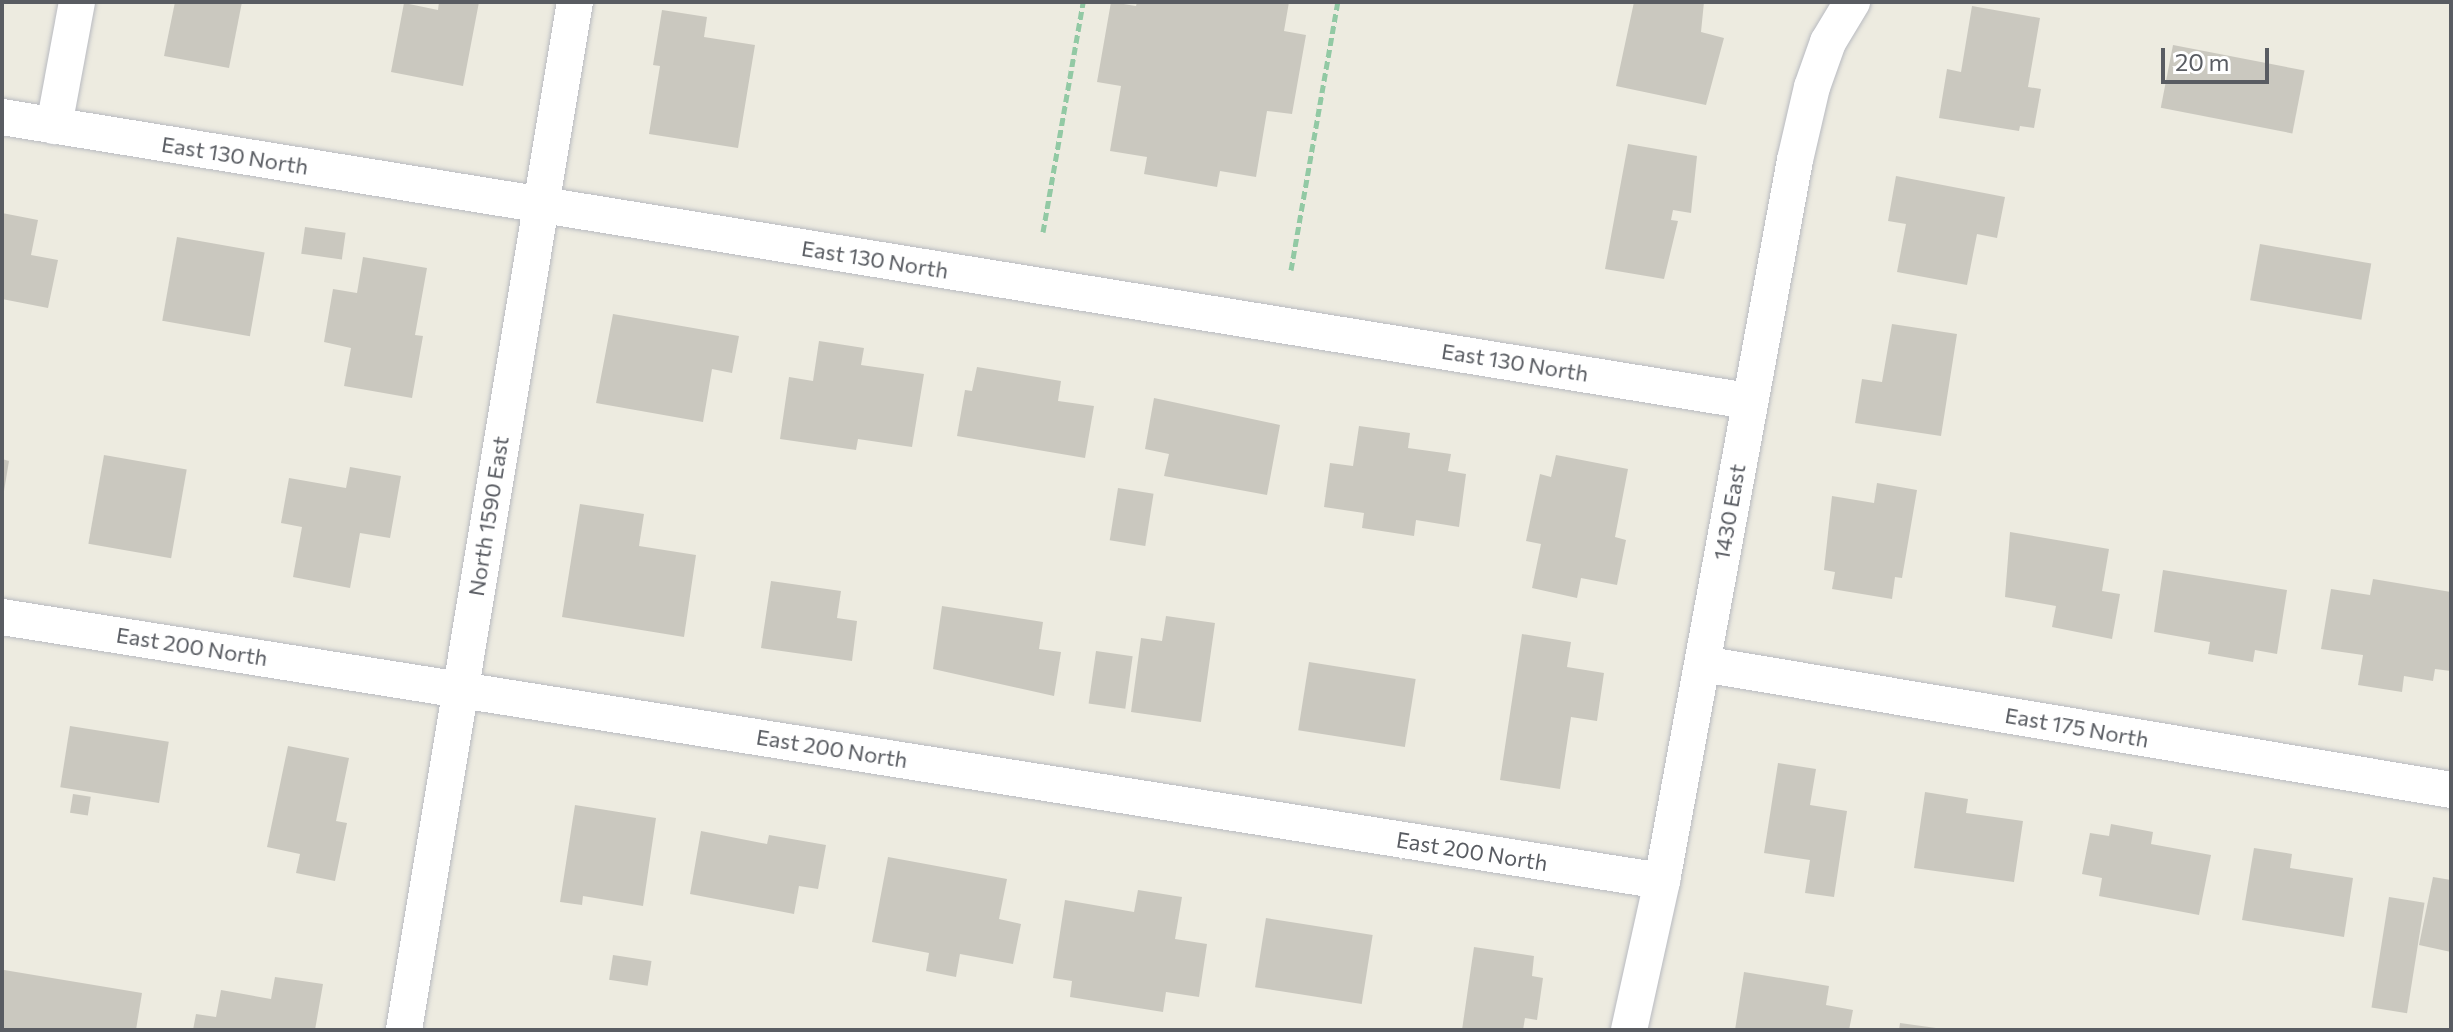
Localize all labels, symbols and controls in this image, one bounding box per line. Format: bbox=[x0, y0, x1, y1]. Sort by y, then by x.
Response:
scale bar bbox=[2165, 32, 2273, 82]
text: 20 m bbox=[2175, 47, 2229, 76]
street label: East 130 North bbox=[160, 130, 310, 180]
street label: East 130 North bbox=[800, 234, 950, 284]
street label: East 130 North bbox=[1440, 337, 1590, 387]
street label: North 1590 East bbox=[462, 434, 514, 598]
street label: 1430 East bbox=[1708, 462, 1750, 562]
street label: East 200 North bbox=[114, 621, 270, 671]
street label: East 175 North bbox=[2003, 701, 2151, 753]
street label: East 200 North bbox=[754, 723, 910, 773]
street label: East 200 North bbox=[1394, 826, 1550, 876]

